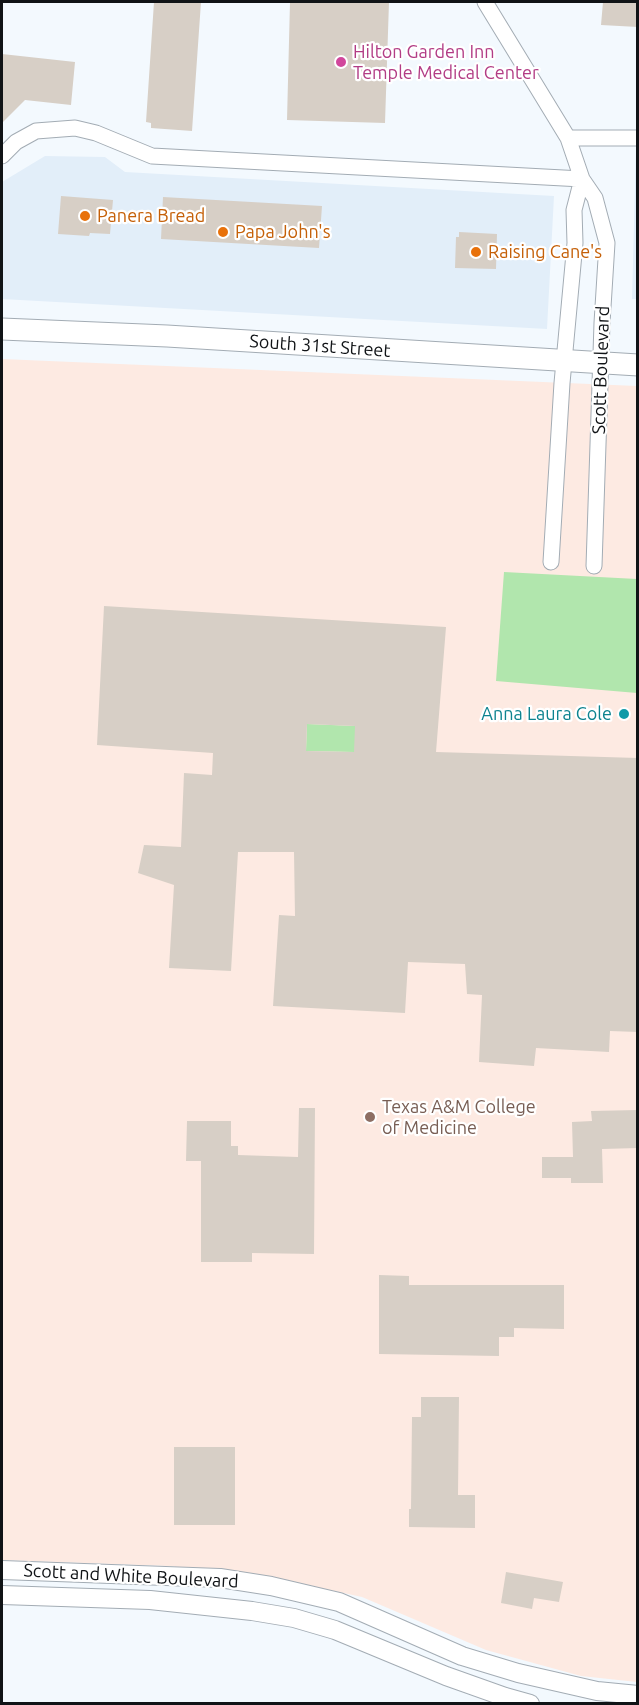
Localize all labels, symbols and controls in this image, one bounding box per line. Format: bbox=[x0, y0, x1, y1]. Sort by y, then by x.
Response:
place label: Hilton Garden Inn Temple Medical Center bbox=[353, 41, 539, 84]
marker: Hilton Garden Inn Temple Medical Center bbox=[334, 55, 348, 69]
place label: Panera Bread bbox=[97, 205, 205, 227]
marker: Panera Bread bbox=[78, 209, 92, 223]
place label: Papa John's bbox=[235, 221, 330, 243]
marker: Papa John's bbox=[216, 225, 230, 239]
place label: Raising Cane's bbox=[488, 241, 602, 263]
marker: Raising Cane's bbox=[469, 245, 483, 259]
street label: Scott Boulevard bbox=[588, 305, 614, 435]
street label: South 31st Street bbox=[249, 330, 391, 362]
place label: Anna Laura Cole bbox=[481, 703, 612, 725]
marker: Anna Laura Cole bbox=[617, 707, 631, 721]
place label: Texas A&M College of Medicine bbox=[382, 1096, 536, 1138]
marker: Texas A&M College of Medicine bbox=[363, 1110, 377, 1124]
street label: Scott and White Boulevard bbox=[23, 1560, 239, 1592]

